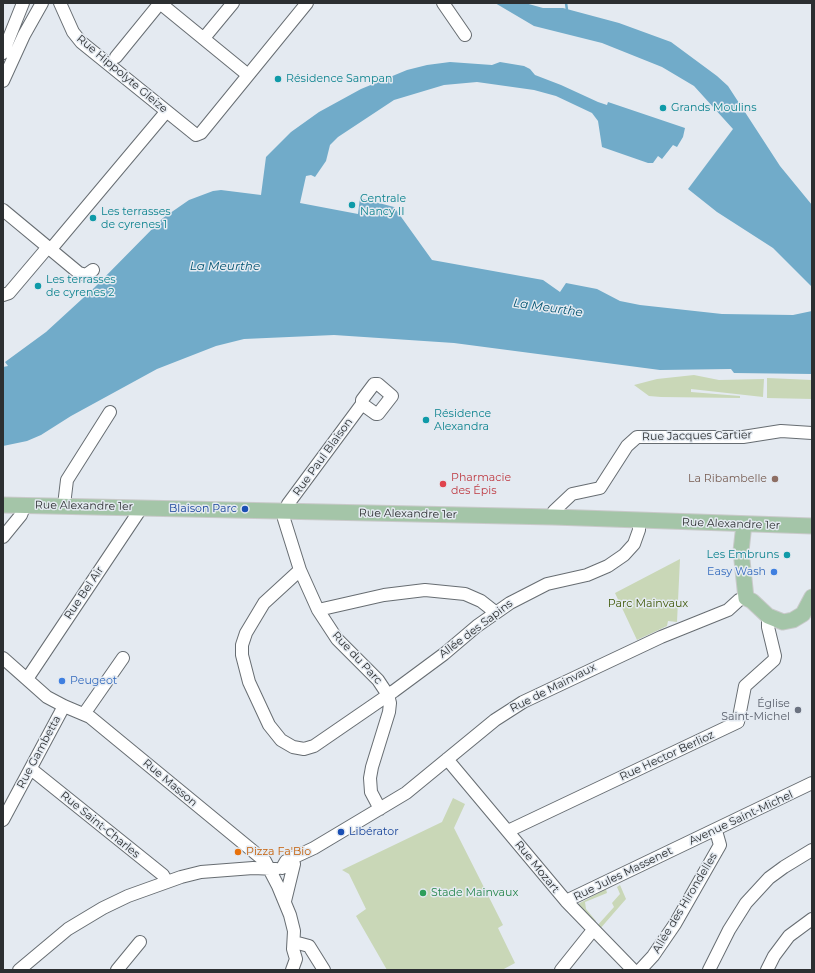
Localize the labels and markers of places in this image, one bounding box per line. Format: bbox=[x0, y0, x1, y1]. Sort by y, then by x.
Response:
place label: Résidence Sampan bbox=[286, 72, 392, 86]
marker: Résidence Sampan bbox=[273, 74, 283, 84]
place label: Grands Moulins bbox=[671, 101, 757, 115]
marker: Grands Moulins bbox=[658, 103, 668, 113]
place label: Centrale Nancy II bbox=[360, 192, 406, 218]
marker: Centrale Nancy II bbox=[347, 200, 357, 210]
place label: Les terrasses de cyrenes 1 bbox=[101, 205, 171, 231]
marker: Les terrasses de cyrenes 1 bbox=[88, 213, 98, 223]
place label: Les terrasses de cyrenes 2 bbox=[46, 273, 116, 299]
marker: Les terrasses de cyrenes 2 bbox=[33, 281, 43, 291]
place label: Résidence Alexandra bbox=[434, 407, 491, 433]
marker: Résidence Alexandra bbox=[421, 415, 431, 425]
place label: Pharmacie des Épis bbox=[451, 471, 511, 497]
place label: La Ribambelle bbox=[688, 472, 767, 486]
marker: La Ribambelle bbox=[770, 474, 780, 484]
marker: Pharmacie des Épis bbox=[438, 479, 448, 489]
place label: Blaison Parc bbox=[169, 502, 237, 516]
marker: Blaison Parc bbox=[240, 504, 250, 514]
place label: Les Embruns bbox=[707, 548, 779, 562]
marker: Les Embruns bbox=[782, 550, 792, 560]
place label: Easy Wash bbox=[707, 565, 766, 579]
marker: Easy Wash bbox=[769, 567, 779, 577]
place label: Peugeot bbox=[70, 674, 117, 688]
marker: Peugeot bbox=[57, 676, 67, 686]
place label: Église Saint-Michel bbox=[721, 697, 790, 723]
marker: Église Saint-Michel bbox=[793, 705, 803, 715]
place label: Libérator bbox=[349, 825, 399, 839]
marker: Libérator bbox=[336, 827, 346, 837]
place label: Pizza Fa'Bio bbox=[246, 845, 311, 859]
marker: Pizza Fa'Bio bbox=[233, 847, 243, 857]
place label: Stade Mainvaux bbox=[431, 886, 518, 900]
marker: Stade Mainvaux bbox=[418, 888, 428, 898]

